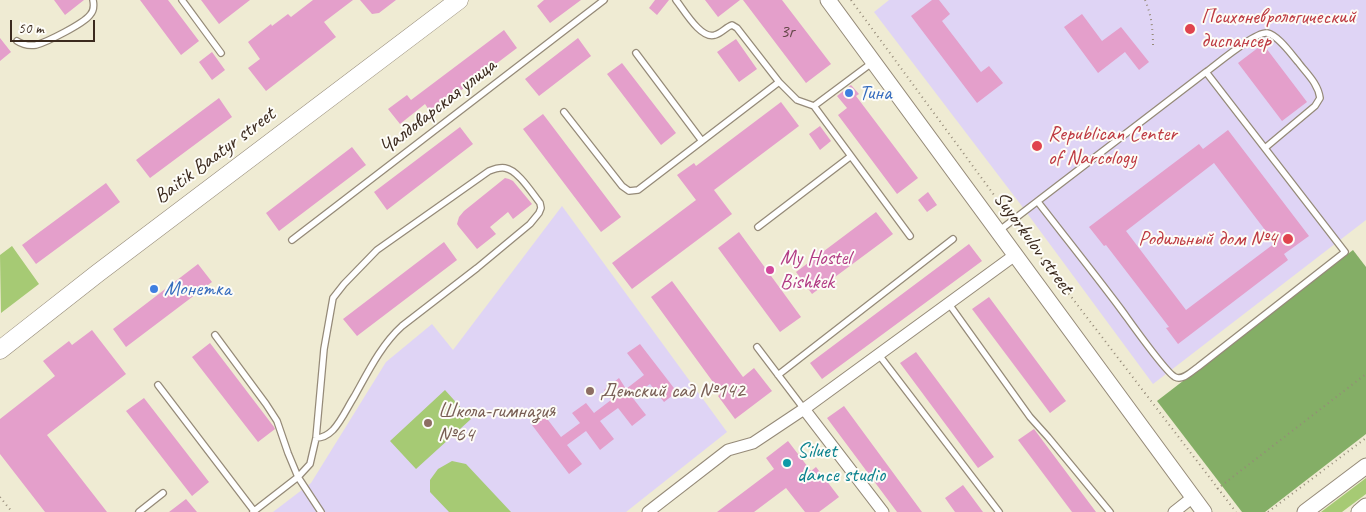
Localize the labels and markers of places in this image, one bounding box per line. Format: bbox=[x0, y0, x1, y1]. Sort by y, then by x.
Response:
place label: Психоневрологический диспансер bbox=[1201, 4, 1356, 54]
marker: Психоневрологический диспансер bbox=[1183, 22, 1197, 36]
place label: Тина bbox=[859, 80, 891, 106]
marker: Тина bbox=[843, 87, 855, 99]
place label: Republican Center of Narcology bbox=[1048, 121, 1177, 171]
marker: Republican Center of Narcology bbox=[1030, 139, 1044, 153]
place label: Родильный дом №4 bbox=[1138, 226, 1277, 252]
marker: Родильный дом №4 bbox=[1281, 232, 1295, 246]
place label: My Hostel Bishkek bbox=[780, 245, 851, 295]
marker: My Hostel Bishkek bbox=[764, 264, 776, 276]
place label: Монетка bbox=[164, 276, 231, 302]
marker: Монетка bbox=[148, 283, 160, 295]
place label: Детский сад №142 bbox=[600, 378, 745, 404]
marker: Детский сад №142 bbox=[584, 385, 596, 397]
place label: Школа-гимназия №64 bbox=[438, 398, 555, 448]
marker: Школа-гимназия №64 bbox=[422, 417, 434, 429]
place label: Siluet dance studio bbox=[797, 438, 885, 488]
marker: Siluet dance studio bbox=[781, 457, 793, 469]

